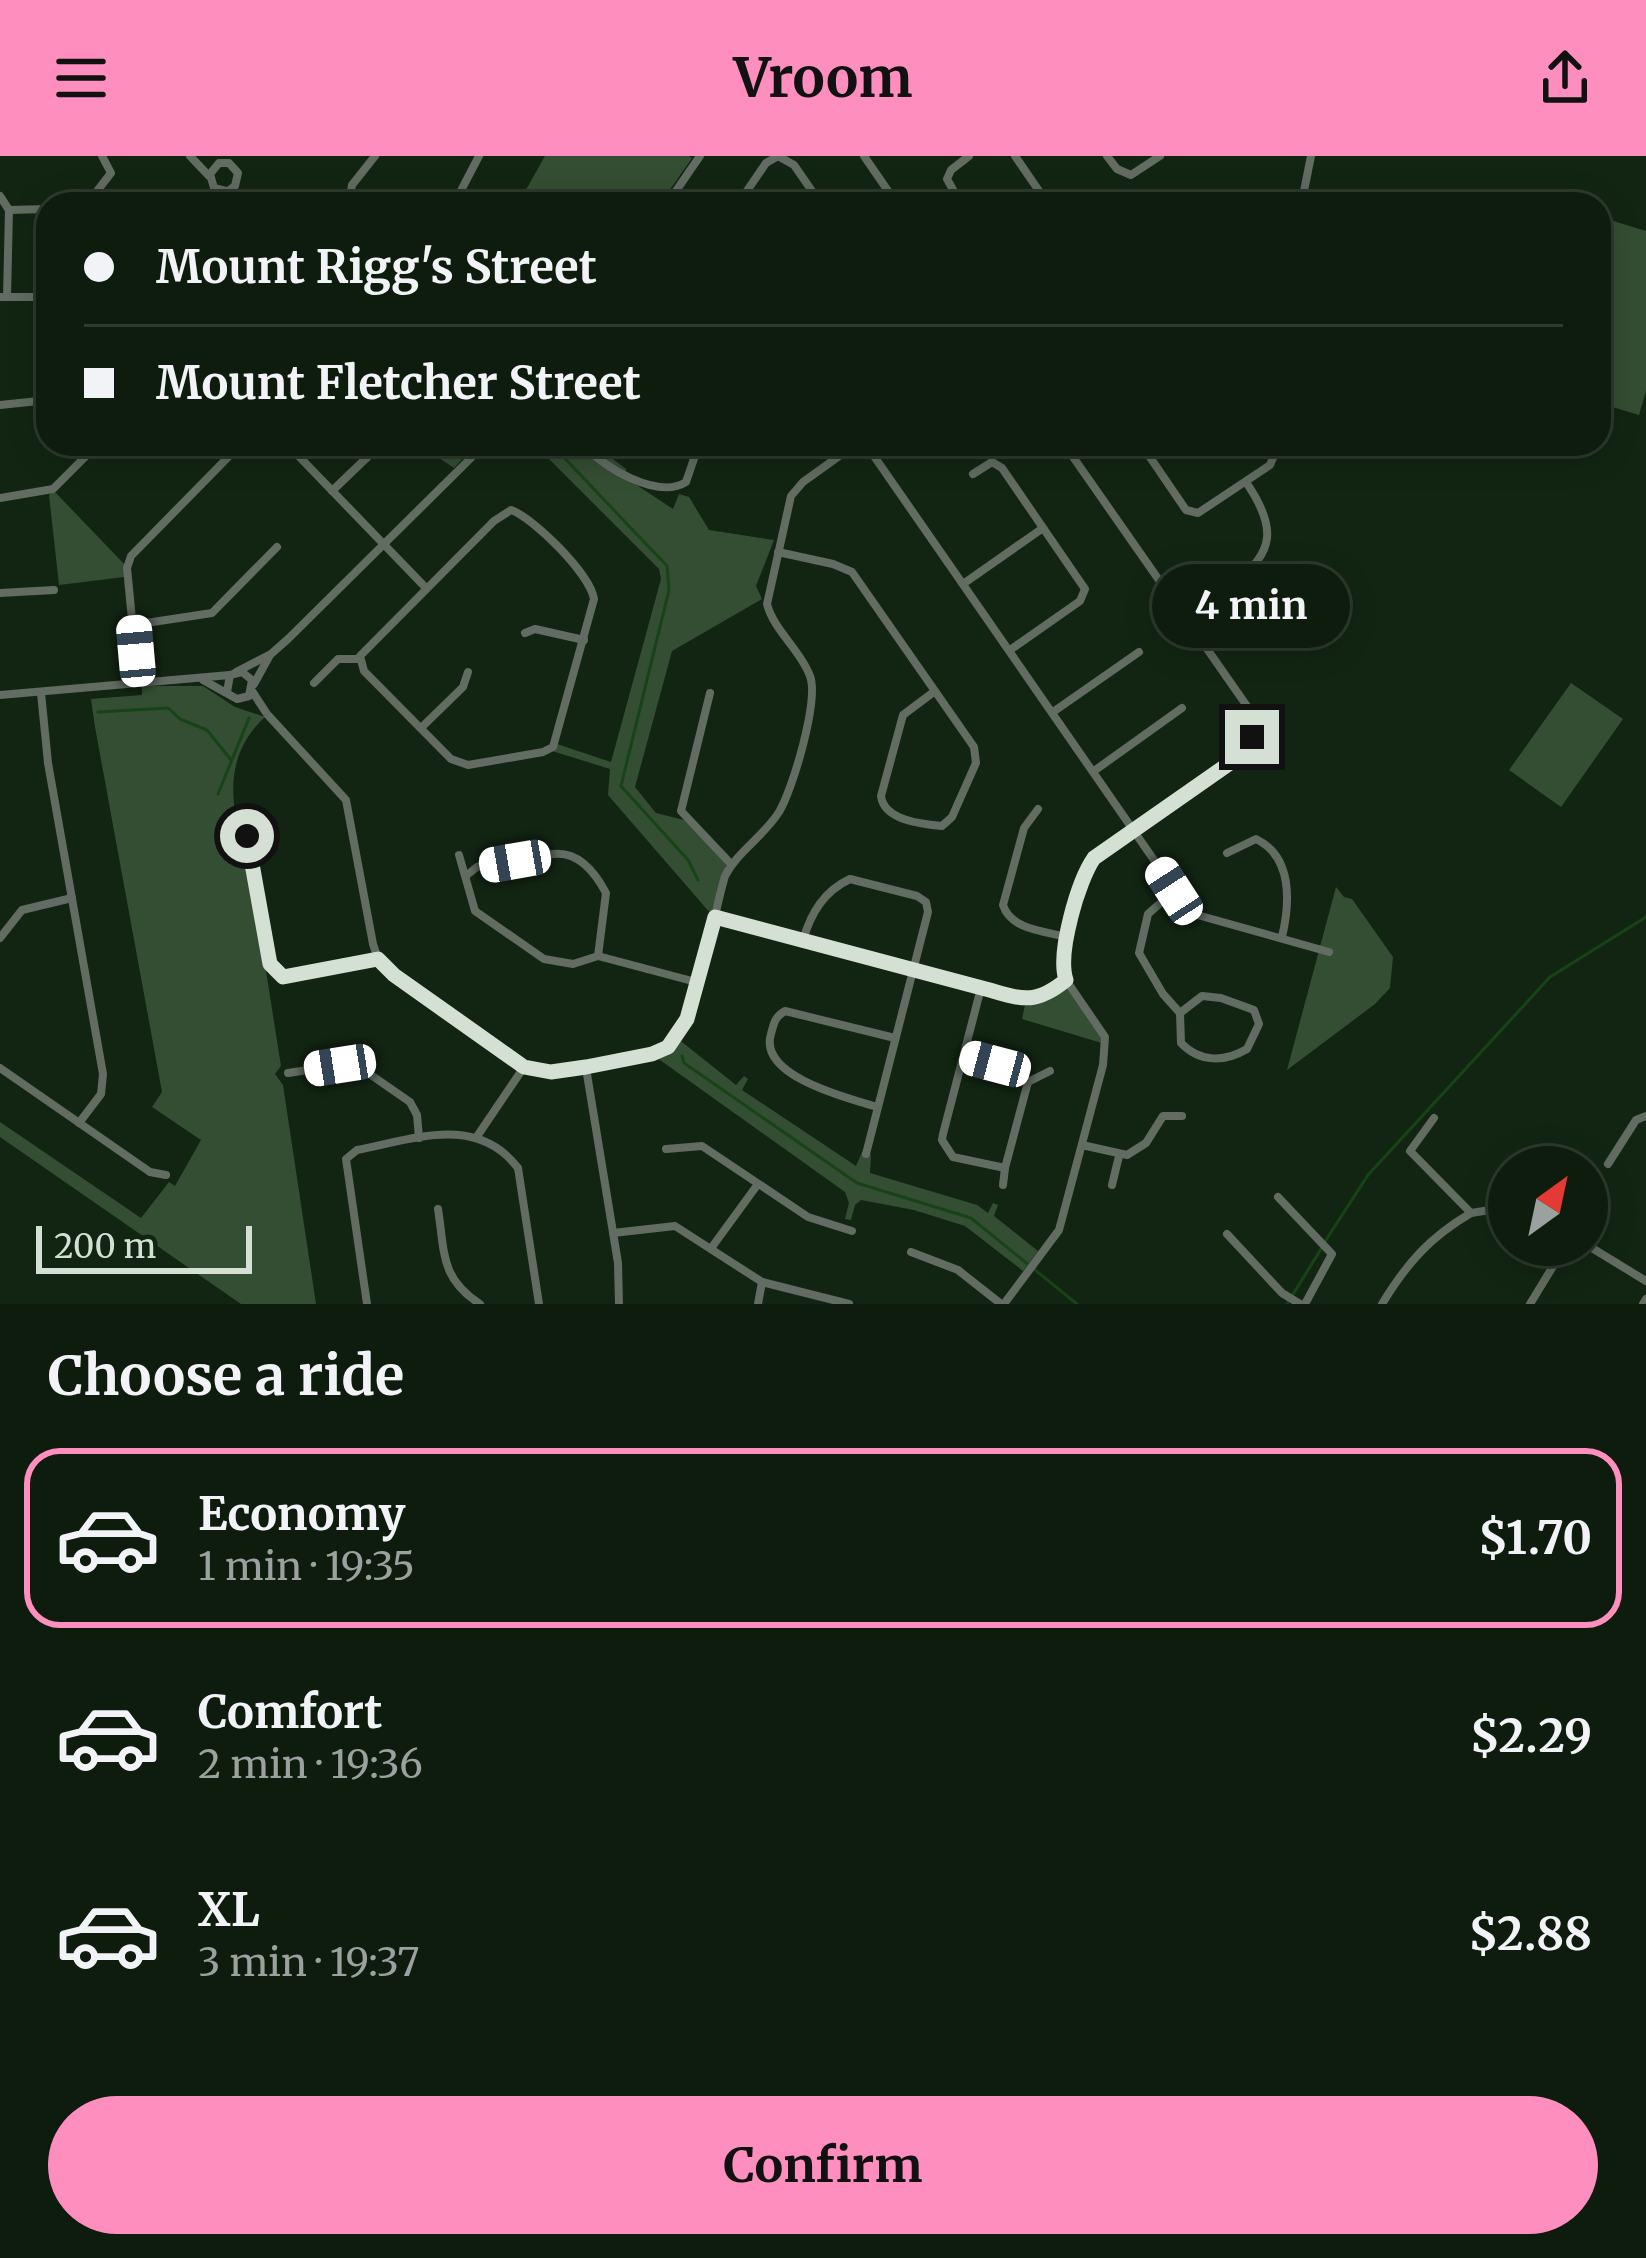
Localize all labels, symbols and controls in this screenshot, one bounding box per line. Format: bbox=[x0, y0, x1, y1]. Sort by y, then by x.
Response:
text: Vroom bbox=[734, 44, 912, 112]
icon: menu bbox=[48, 45, 114, 111]
icon: share bbox=[1532, 45, 1598, 111]
text: Mount Rigg's Street bbox=[156, 239, 597, 295]
text: Mount Fletcher Street bbox=[156, 355, 641, 411]
callout: 4 min bbox=[1153, 563, 1351, 647]
text: 4 min bbox=[1195, 581, 1307, 630]
car bbox=[115, 614, 157, 688]
route end bbox=[1225, 710, 1279, 764]
route start bbox=[220, 809, 274, 863]
car bbox=[476, 837, 554, 885]
car bbox=[1139, 851, 1209, 931]
car bbox=[956, 1037, 1034, 1091]
car bbox=[302, 1042, 378, 1088]
north arrow bbox=[1488, 1146, 1608, 1266]
map controls bbox=[1488, 1146, 1608, 1266]
scale bar bbox=[36, 1220, 252, 1273]
text: 200 m bbox=[54, 1226, 156, 1267]
text: Choose a ride bbox=[48, 1342, 404, 1410]
icon: car bbox=[54, 1484, 162, 1592]
text: Economy bbox=[198, 1486, 406, 1542]
text: $1.70 bbox=[1478, 1510, 1592, 1566]
text: 1 min · 19:35 bbox=[198, 1542, 415, 1591]
icon: car bbox=[54, 1682, 162, 1790]
text: Comfort bbox=[198, 1684, 382, 1740]
text: $2.29 bbox=[1470, 1708, 1592, 1764]
text: 2 min · 19:36 bbox=[198, 1740, 423, 1789]
icon: car bbox=[54, 1880, 162, 1988]
text: XL bbox=[198, 1882, 260, 1938]
text: $2.88 bbox=[1468, 1906, 1592, 1962]
text: 3 min · 19:37 bbox=[198, 1938, 420, 1987]
button: Confirm bbox=[48, 2096, 1598, 2234]

